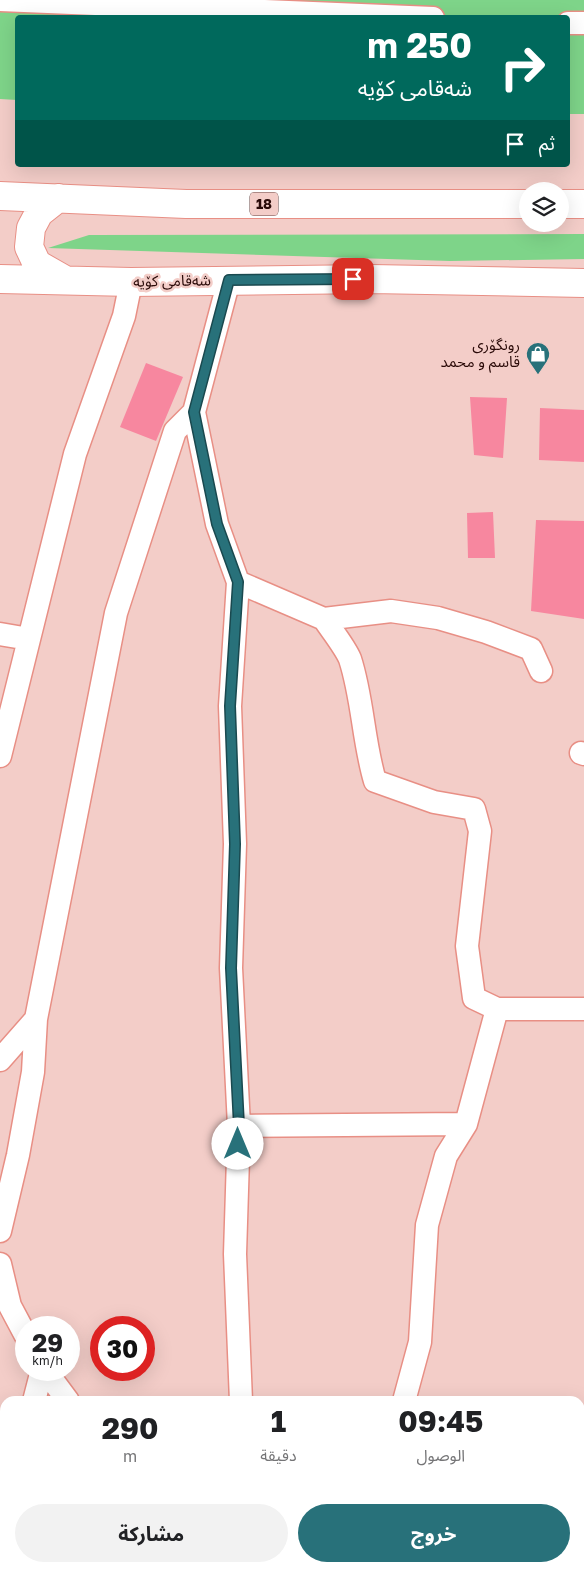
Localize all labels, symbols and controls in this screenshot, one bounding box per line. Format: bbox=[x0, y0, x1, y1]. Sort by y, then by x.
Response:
text: 250 m bbox=[367, 24, 472, 66]
icon: right bbox=[490, 35, 555, 100]
text: شەقامی کۆیە bbox=[358, 74, 472, 101]
icon: arrive bbox=[501, 130, 529, 158]
text: ثم bbox=[539, 131, 555, 154]
map controls bbox=[519, 182, 569, 232]
button: layers bbox=[519, 182, 569, 232]
road number: 18 bbox=[250, 192, 278, 215]
pin bbox=[332, 258, 374, 300]
icon: arrive bbox=[339, 265, 367, 293]
street label: شەقامی کۆیە bbox=[133, 270, 211, 291]
place label: رونگۆری قاسم و محمد bbox=[440, 335, 520, 373]
shop icon: رونگۆری قاسم و محمد bbox=[525, 341, 551, 375]
position arrow bbox=[211, 1117, 263, 1169]
speed limit sign: 30 bbox=[90, 1316, 155, 1381]
text: 29 bbox=[32, 1327, 63, 1358]
text: km/h bbox=[32, 1353, 63, 1368]
text: 1 bbox=[271, 1403, 286, 1439]
text: 09:45 bbox=[398, 1403, 483, 1439]
text: 290 bbox=[102, 1410, 159, 1446]
text: دقيقة bbox=[260, 1445, 297, 1465]
text: الوصول bbox=[416, 1445, 465, 1465]
text: m bbox=[123, 1446, 137, 1466]
button: مشاركة bbox=[15, 1504, 288, 1562]
button: خروج bbox=[298, 1504, 570, 1562]

